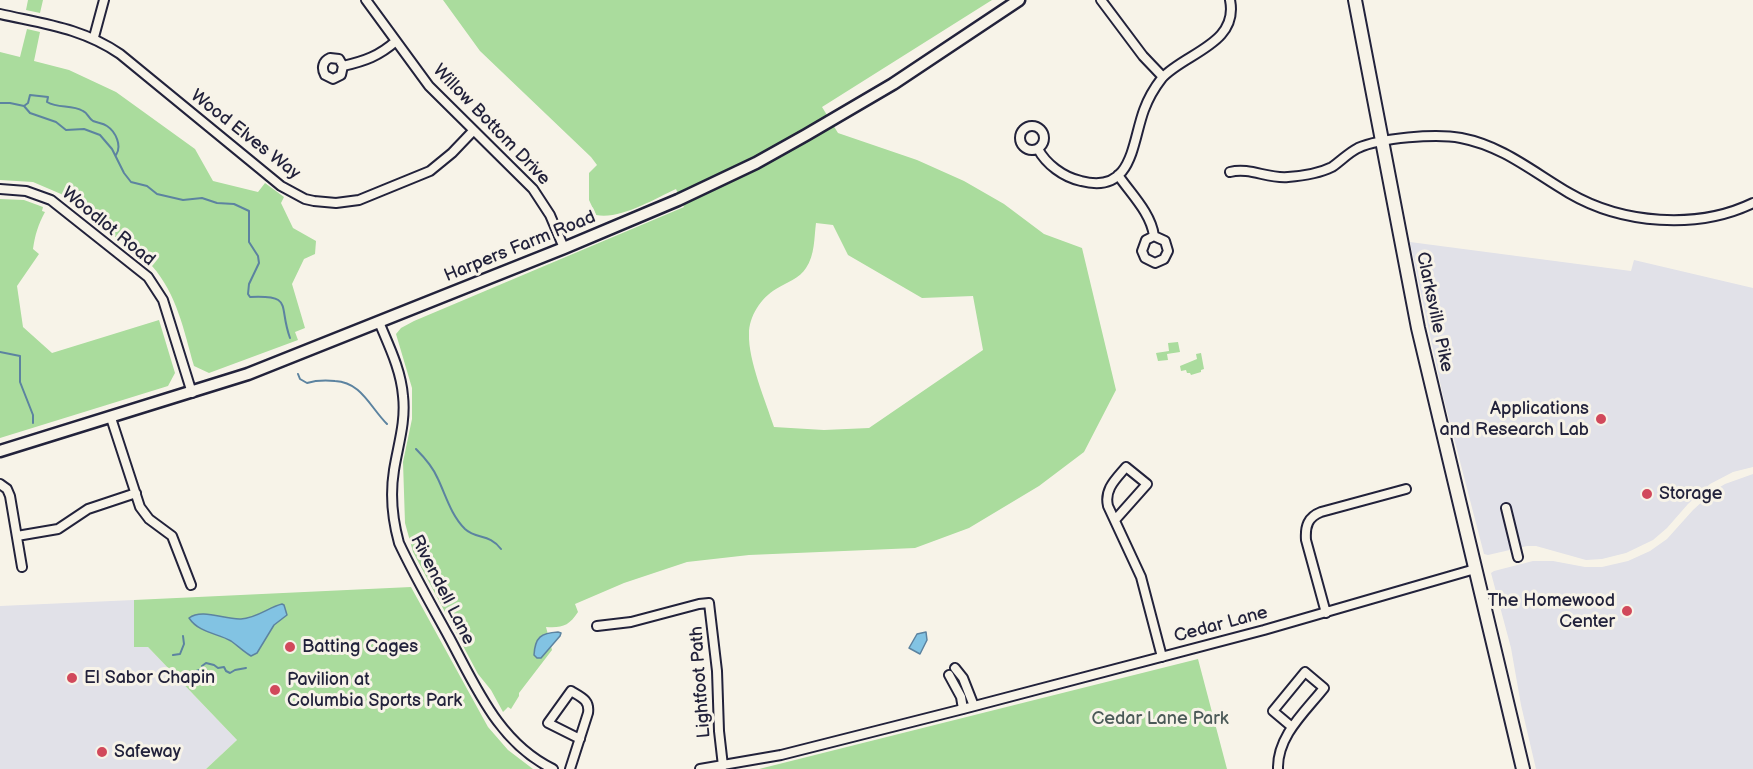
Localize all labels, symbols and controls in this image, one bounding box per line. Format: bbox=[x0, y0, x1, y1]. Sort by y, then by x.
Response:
street label: Willow Bottom Drive bbox=[428, 60, 554, 190]
street label: Wood Elves Way bbox=[186, 85, 304, 185]
street label: Woodlot Road bbox=[57, 183, 159, 271]
street label: Harpers Farm Road bbox=[441, 207, 599, 287]
street label: Clarksville Pike bbox=[1411, 250, 1457, 374]
place label: Applications and Research Lab bbox=[1440, 398, 1589, 440]
marker: Applications and Research Lab bbox=[1594, 412, 1608, 426]
place label: Storage bbox=[1659, 483, 1723, 505]
marker: Storage bbox=[1640, 487, 1654, 501]
street label: Rivendell Lane bbox=[405, 531, 479, 649]
place label: The Homewood Center bbox=[1488, 590, 1615, 632]
street label: Cedar Lane bbox=[1172, 602, 1270, 648]
marker: The Homewood Center bbox=[1620, 604, 1634, 618]
street label: Lightfoot Path bbox=[686, 625, 716, 739]
place label: Batting Cages bbox=[302, 636, 418, 658]
marker: Batting Cages bbox=[283, 640, 297, 654]
place label: El Sabor Chapin bbox=[84, 667, 215, 689]
place label: Pavilion at Columbia Sports Park bbox=[287, 669, 462, 712]
marker: El Sabor Chapin bbox=[65, 671, 79, 685]
marker: Pavilion at Columbia Sports Park bbox=[268, 683, 282, 697]
park label: Cedar Lane Park bbox=[1091, 708, 1229, 730]
place label: Safeway bbox=[114, 741, 181, 763]
marker: Safeway bbox=[95, 745, 109, 759]

